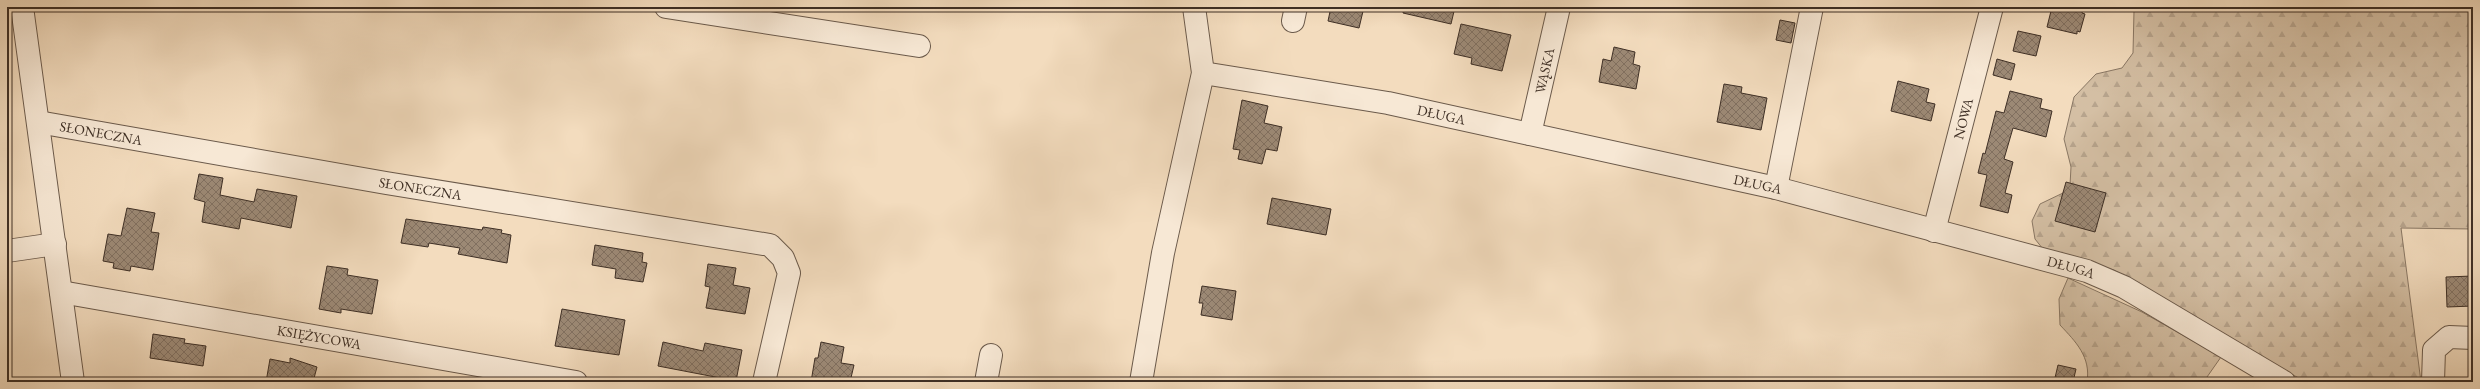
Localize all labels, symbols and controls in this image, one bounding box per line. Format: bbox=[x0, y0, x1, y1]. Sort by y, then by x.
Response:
street label: WĄSKA bbox=[1531, 46, 1558, 95]
street label: NOWA bbox=[1949, 96, 1977, 141]
street label: DŁUGA bbox=[1415, 101, 1467, 129]
street label: SŁONECZNA bbox=[58, 117, 144, 149]
street label: DŁUGA bbox=[1732, 170, 1784, 198]
street label: SŁONECZNA bbox=[377, 173, 463, 204]
street label: DŁUGA bbox=[2045, 252, 2098, 283]
street label: KSIĘŻYCOWA bbox=[275, 321, 363, 353]

